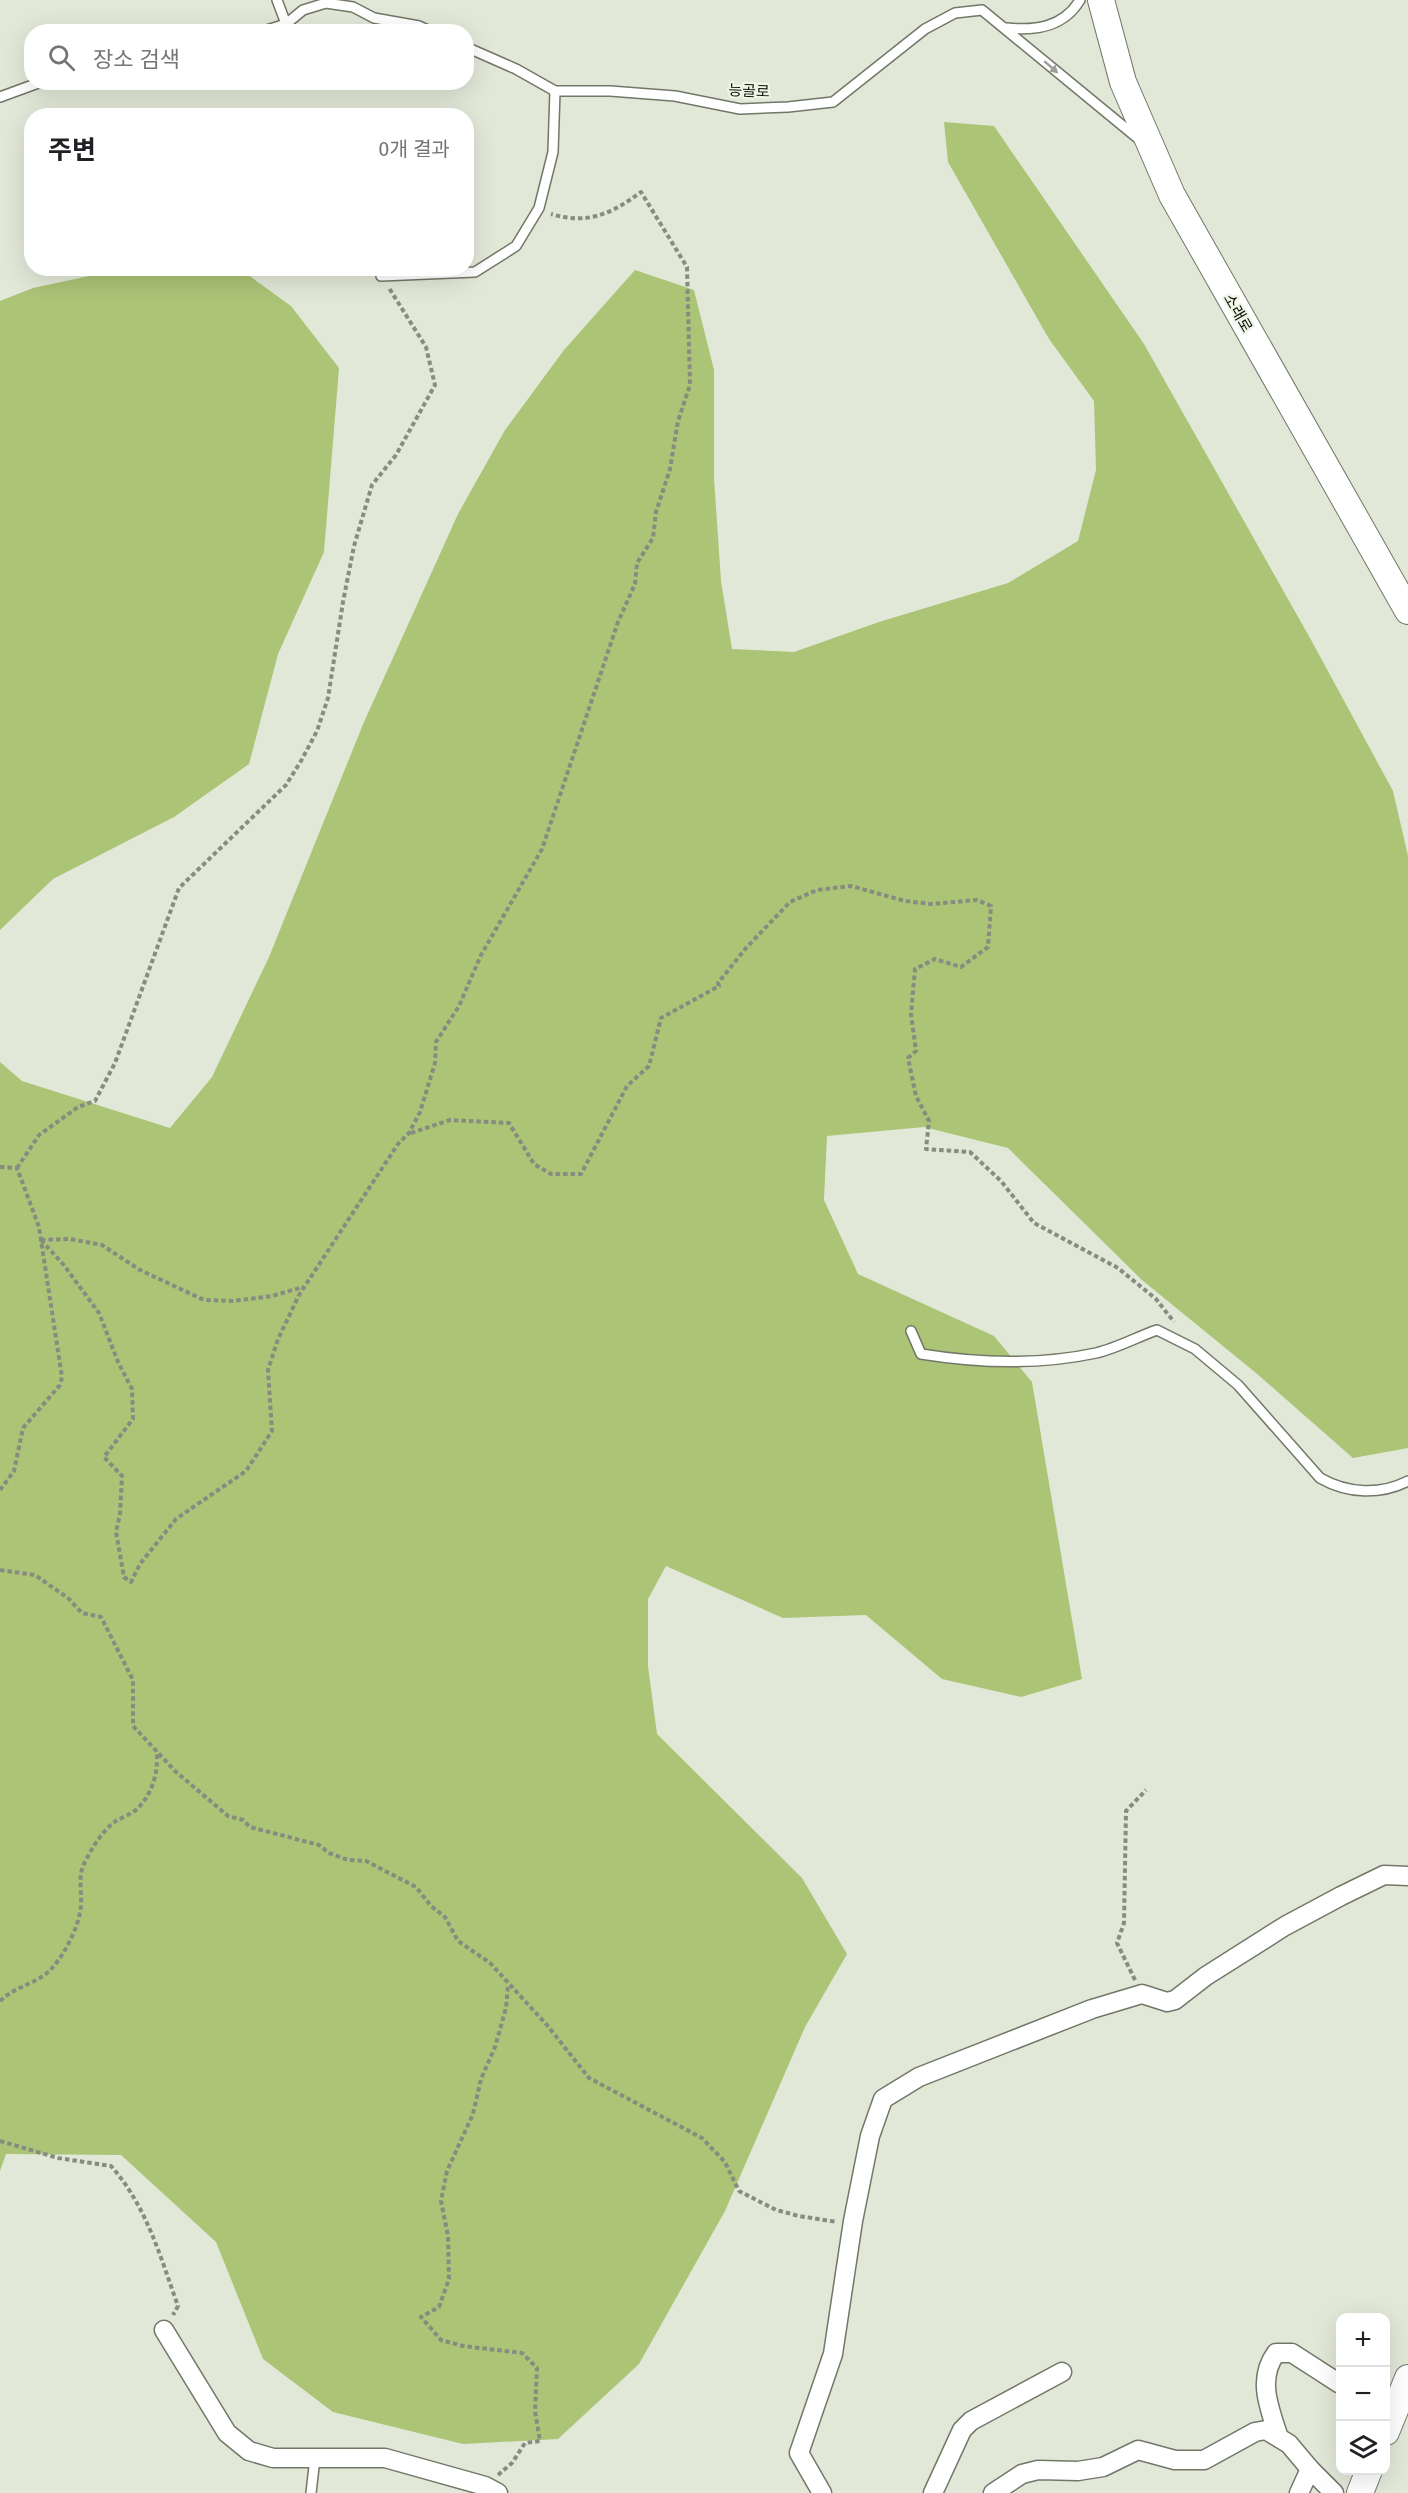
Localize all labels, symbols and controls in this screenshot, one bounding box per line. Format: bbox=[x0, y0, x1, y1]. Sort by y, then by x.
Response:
search box bbox=[24, 24, 474, 90]
icon: search bbox=[45, 41, 78, 74]
text: 장소 검색 bbox=[93, 46, 180, 73]
one-way arrow bbox=[1043, 60, 1058, 73]
street label: 능골로 bbox=[728, 81, 770, 101]
text: 주변 bbox=[48, 135, 96, 166]
text: 0개 결과 bbox=[378, 137, 450, 161]
street label: 소래로 bbox=[1220, 291, 1256, 335]
map controls bbox=[1336, 2313, 1390, 2475]
button: + bbox=[1336, 2313, 1390, 2367]
button: − bbox=[1336, 2367, 1390, 2421]
button: layers bbox=[1336, 2421, 1390, 2475]

